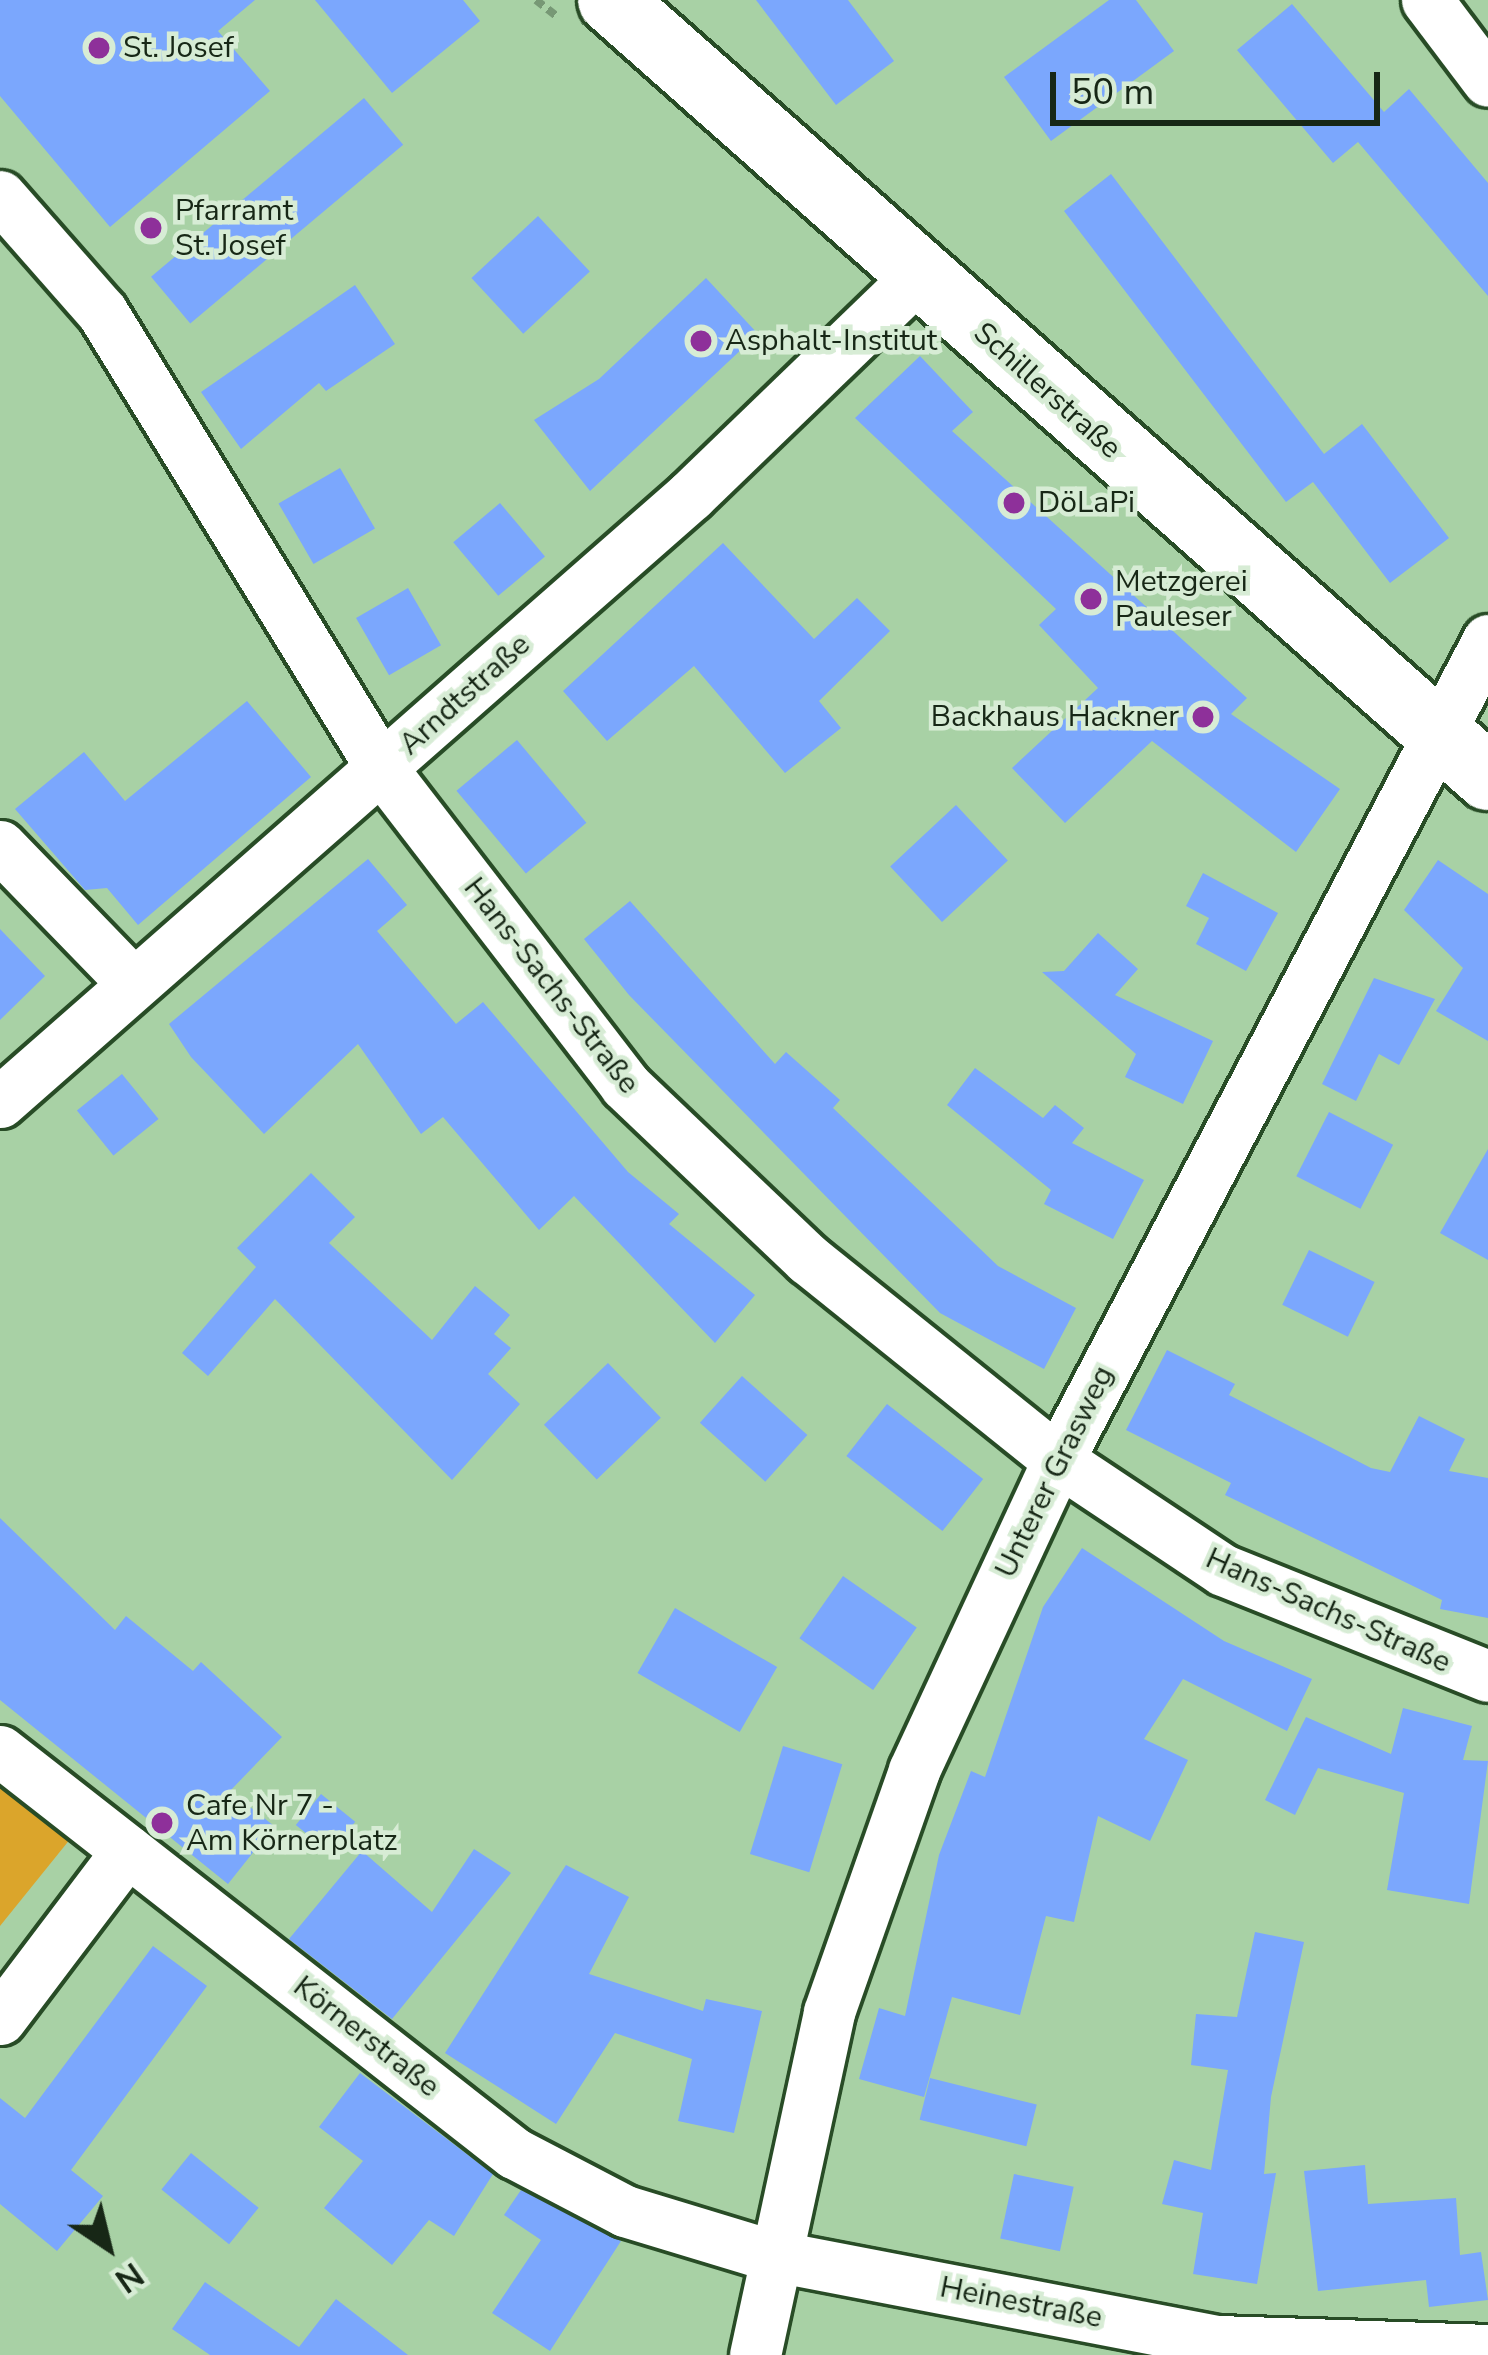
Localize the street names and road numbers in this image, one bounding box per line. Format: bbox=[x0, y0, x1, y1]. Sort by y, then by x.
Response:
street label: Schillerstraße bbox=[966, 315, 1128, 467]
street label: Arndtstraße bbox=[392, 627, 538, 763]
street label: Hans-Sachs-Straße bbox=[456, 871, 646, 1101]
street label: Unterer Grasweg bbox=[988, 1360, 1122, 1584]
street label: Hans-Sachs-Straße bbox=[1200, 1541, 1456, 1681]
street label: Körnerstraße bbox=[286, 1969, 446, 2105]
street label: Heinestraße bbox=[937, 2270, 1105, 2336]

